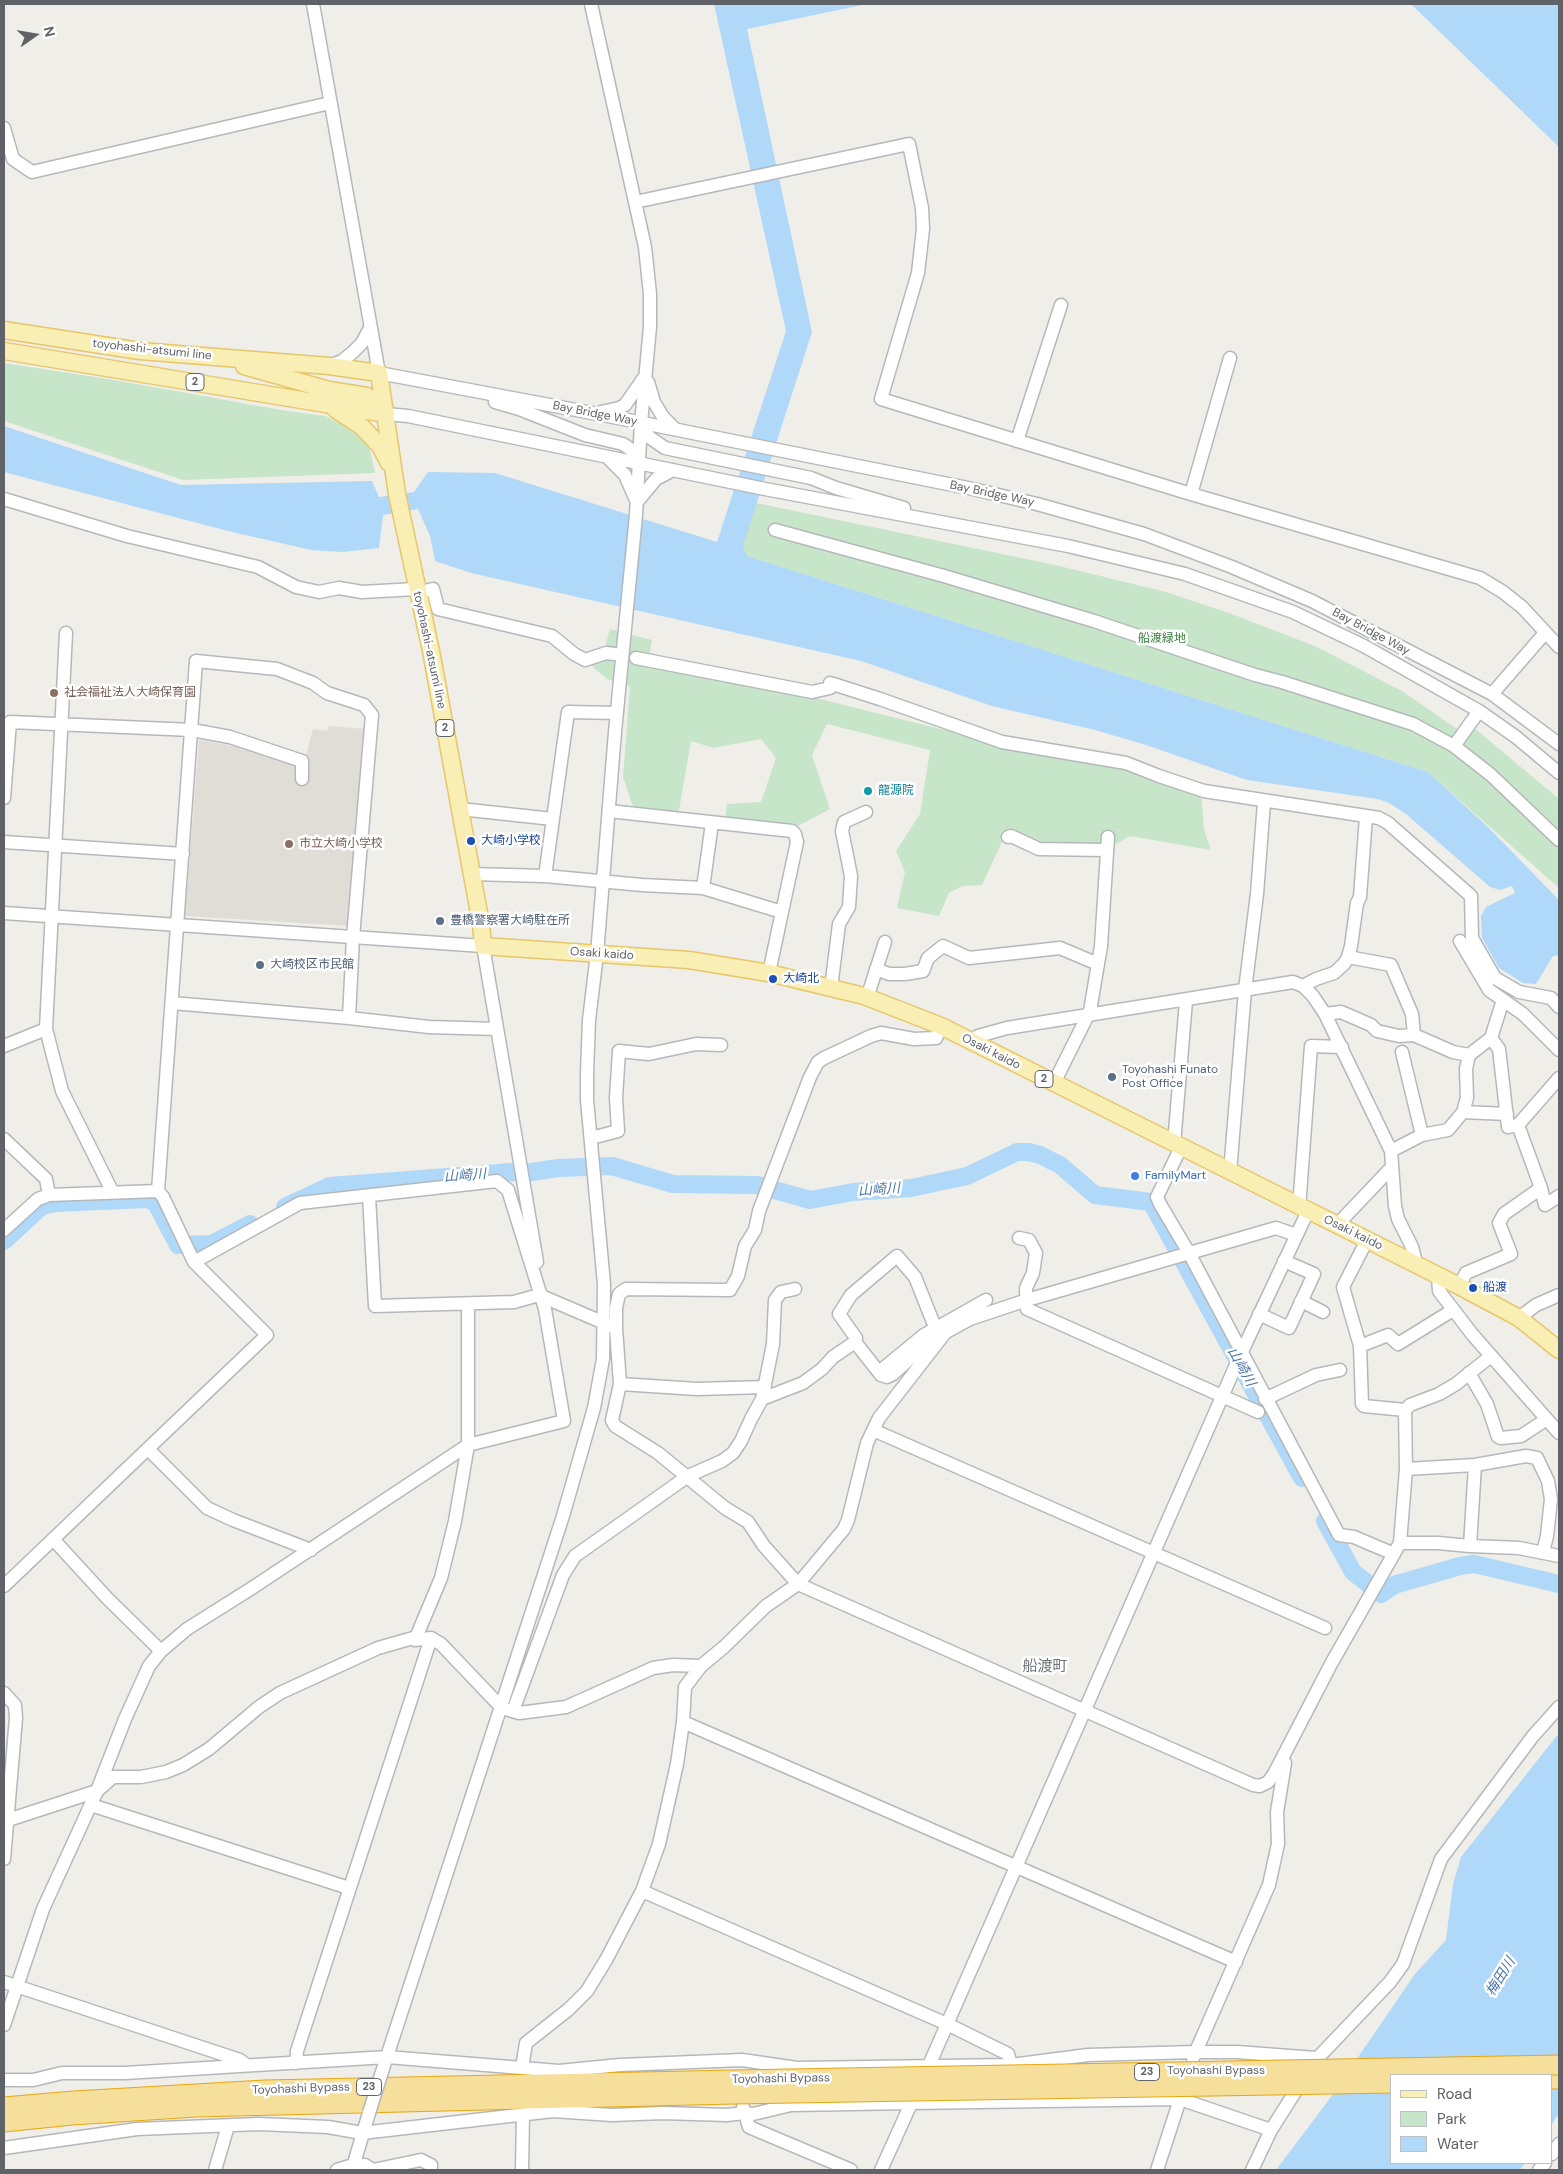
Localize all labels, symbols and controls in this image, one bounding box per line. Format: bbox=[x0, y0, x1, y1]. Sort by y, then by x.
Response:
north arrow bbox=[10, 10, 60, 60]
text: N bbox=[40, 25, 60, 39]
street label: toyohashi-atsumi line bbox=[92, 337, 212, 363]
road number: 2 bbox=[186, 374, 204, 391]
street label: Bay Bridge Way bbox=[551, 399, 639, 429]
street label: Bay Bridge Way bbox=[948, 478, 1036, 510]
street label: toyohashi-atsumi line bbox=[409, 590, 449, 710]
street label: Bay Bridge Way bbox=[1330, 605, 1412, 659]
park label: 船渡緑地 bbox=[1138, 632, 1186, 646]
place label: 社会福祉法人大崎保育園 bbox=[64, 686, 196, 700]
marker: 社会福祉法人大崎保育園 bbox=[48, 687, 60, 699]
road number: 2 bbox=[436, 720, 454, 736]
place label: 龍源院 bbox=[878, 784, 914, 798]
marker: 龍源院 bbox=[862, 785, 874, 797]
place label: 大崎小学校 bbox=[481, 834, 541, 848]
marker: 大崎小学校 bbox=[465, 835, 477, 847]
place label: 市立大崎小学校 bbox=[299, 837, 383, 851]
marker: 市立大崎小学校 bbox=[283, 838, 295, 850]
place label: 豊橋警察署大崎駐在所 bbox=[450, 914, 570, 928]
marker: 豊橋警察署大崎駐在所 bbox=[434, 915, 446, 927]
street label: Osaki kaido bbox=[570, 945, 634, 963]
place label: 大崎校区市民館 bbox=[270, 958, 354, 972]
marker: 大崎校区市民館 bbox=[254, 959, 266, 971]
place label: 大崎北 bbox=[783, 972, 819, 986]
marker: 大崎北 bbox=[767, 973, 779, 985]
street label: Osaki kaido bbox=[959, 1031, 1023, 1073]
place label: Toyohashi Funato Post Office bbox=[1122, 1063, 1218, 1091]
road number: 2 bbox=[1035, 1070, 1053, 1088]
marker: Toyohashi Funato Post Office bbox=[1106, 1071, 1118, 1083]
water label: 山崎川 bbox=[443, 1166, 487, 1186]
place label: FamilyMart bbox=[1145, 1169, 1206, 1183]
marker: FamilyMart bbox=[1129, 1170, 1141, 1182]
water label: 山崎川 bbox=[857, 1180, 901, 1200]
street label: Osaki kaido bbox=[1321, 1212, 1385, 1254]
place label: 船渡 bbox=[1483, 1281, 1507, 1295]
marker: 船渡 bbox=[1467, 1282, 1479, 1294]
water label: 山崎川 bbox=[1223, 1345, 1259, 1389]
district label: 船渡町 bbox=[1023, 1658, 1067, 1676]
water label: 梅田川 bbox=[1483, 1955, 1519, 1999]
road number: 23 bbox=[1134, 2064, 1160, 2080]
street label: Toyohashi Bypass bbox=[1167, 2064, 1265, 2078]
street label: Toyohashi Bypass bbox=[732, 2071, 830, 2087]
legend bbox=[1390, 2074, 1553, 2164]
road number: 23 bbox=[356, 2078, 382, 2096]
street label: Toyohashi Bypass bbox=[252, 2080, 350, 2098]
text: Road bbox=[1437, 2084, 1472, 2104]
text: Park bbox=[1437, 2109, 1467, 2129]
text: Water bbox=[1437, 2134, 1478, 2154]

